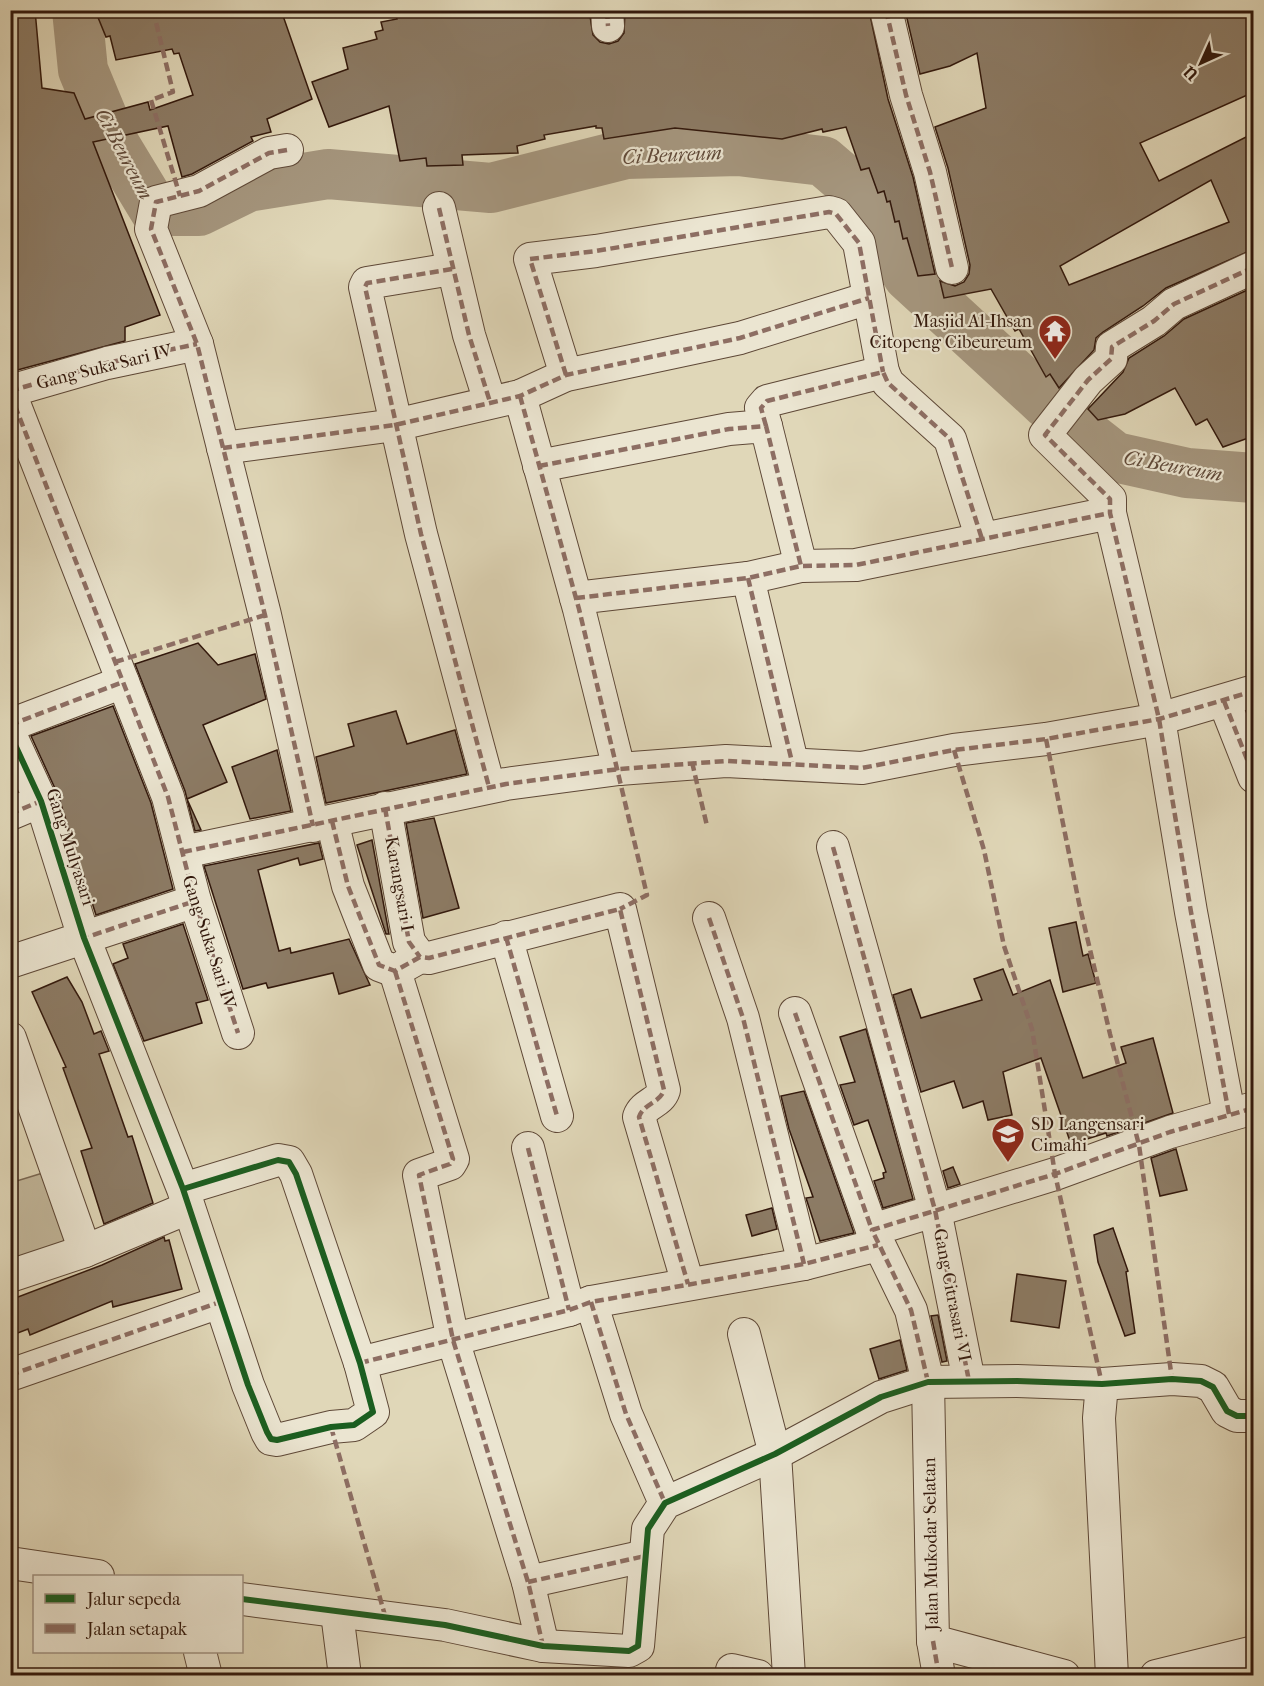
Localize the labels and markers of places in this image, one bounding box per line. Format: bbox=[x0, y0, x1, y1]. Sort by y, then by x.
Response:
place label: Masjid Al-Ihsan Citopeng Cibeureum bbox=[869, 311, 1033, 353]
temple icon: Masjid Al-Ihsan Citopeng Cibeureum bbox=[1037, 313, 1073, 360]
place label: SD Langensari Cimahi bbox=[1031, 1114, 1145, 1156]
school or university icon: SD Langensari Cimahi bbox=[990, 1116, 1026, 1163]

